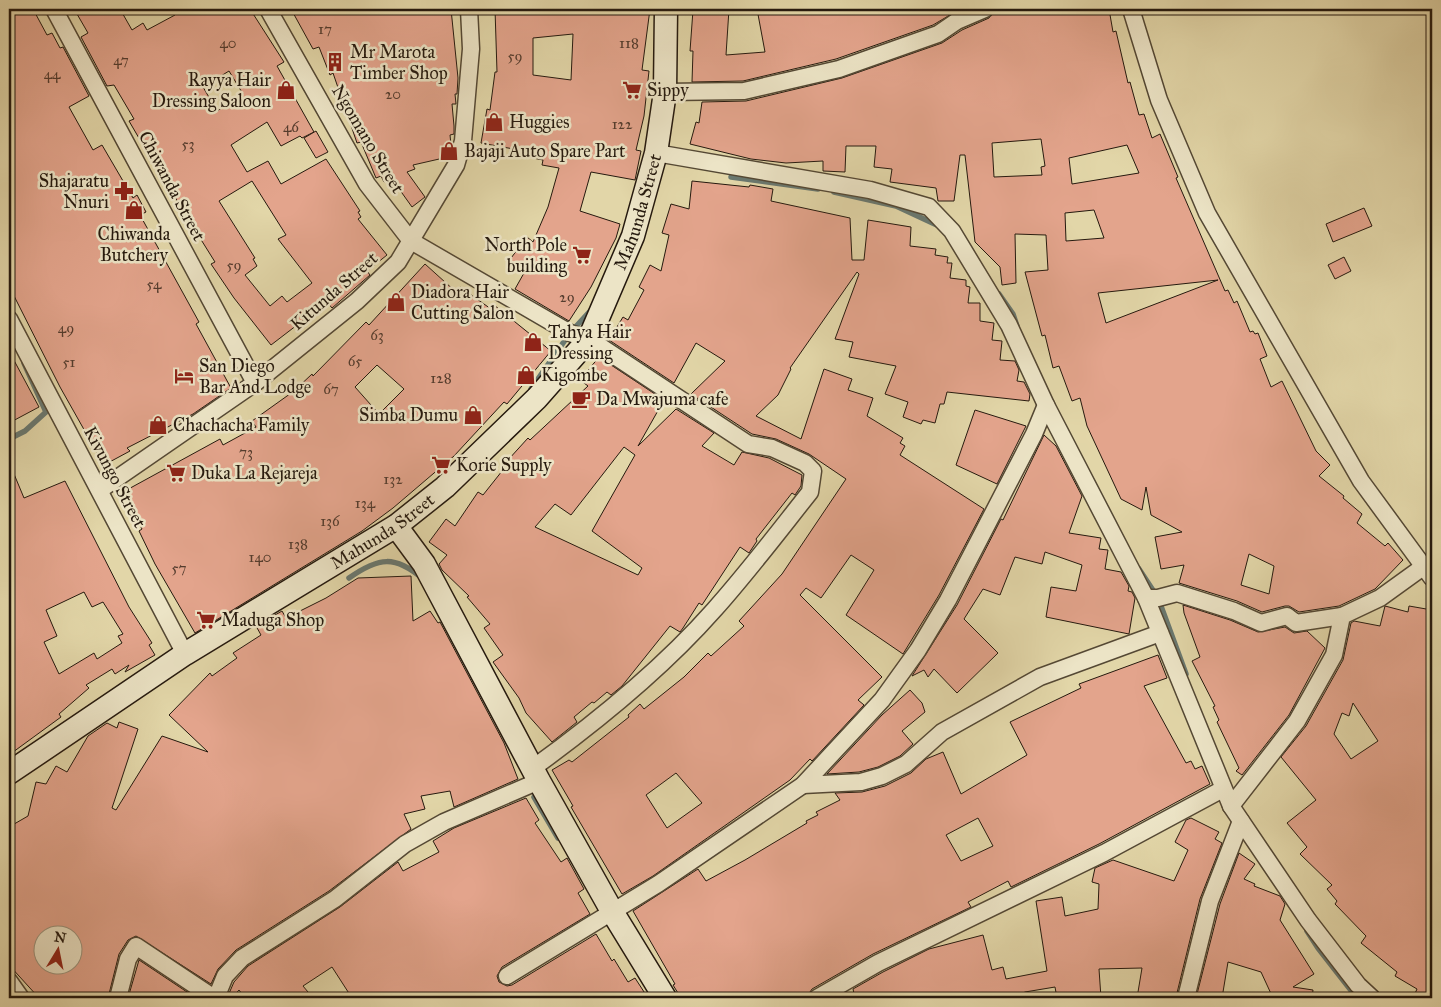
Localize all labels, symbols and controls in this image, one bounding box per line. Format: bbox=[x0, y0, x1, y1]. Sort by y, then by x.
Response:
house number: 17 bbox=[318, 20, 332, 38]
house number: 40 bbox=[219, 34, 237, 52]
house number: 118 bbox=[619, 34, 639, 52]
place label: Mr Marota Timber Shop bbox=[350, 41, 448, 84]
house number: 59 bbox=[507, 47, 523, 65]
house number: 47 bbox=[113, 51, 129, 69]
building icon: Mr Marota Timber Shop bbox=[324, 51, 346, 73]
house number: 44 bbox=[44, 65, 61, 83]
place label: Rayya Hair Dressing Saloon bbox=[152, 69, 271, 113]
shop icon: Rayya Hair Dressing Saloon bbox=[275, 79, 297, 101]
supermarket icon: Sippy bbox=[621, 79, 643, 101]
place label: Sippy bbox=[647, 79, 689, 101]
street label: Ngomano Street bbox=[326, 81, 409, 198]
house number: 20 bbox=[385, 85, 401, 103]
shop icon: Huggies bbox=[483, 111, 505, 133]
place label: Huggies bbox=[509, 111, 570, 134]
house number: 122 bbox=[612, 115, 633, 133]
house number: 46 bbox=[283, 118, 300, 136]
street label: Chiwanda Street bbox=[134, 127, 210, 245]
house number: 53 bbox=[182, 135, 194, 153]
shop icon: Bajaji Auto Spare Part bbox=[438, 140, 460, 162]
place label: Bajaji Auto Spare Part bbox=[464, 140, 626, 162]
street label: Mahunda Street bbox=[609, 151, 666, 273]
place label: Shajaratu Nnuri bbox=[39, 170, 109, 213]
pharmacy icon: Shajaratu Nnuri bbox=[113, 180, 135, 202]
shop icon: Chiwanda Butchery bbox=[123, 199, 145, 221]
place label: Chiwanda Butchery bbox=[98, 223, 171, 266]
place label: North Pole building bbox=[485, 234, 568, 278]
supermarket icon: North Pole building bbox=[571, 244, 593, 266]
street label: Kitunda Street bbox=[286, 247, 383, 335]
house number: 59 bbox=[226, 256, 242, 274]
house number: 54 bbox=[147, 275, 162, 293]
place label: Diadora Hair Cutting Salon bbox=[411, 281, 515, 325]
house number: 29 bbox=[559, 288, 575, 306]
shop icon: Diadora Hair Cutting Salon bbox=[385, 291, 407, 313]
house number: 49 bbox=[58, 319, 74, 337]
place label: Tahya Hair Dressing bbox=[548, 321, 631, 365]
house number: 63 bbox=[370, 326, 384, 344]
shop icon: Tahya Hair Dressing bbox=[522, 331, 544, 353]
house number: 65 bbox=[348, 352, 362, 370]
house number: 51 bbox=[63, 353, 76, 371]
place label: San Diego Bar And Lodge bbox=[199, 355, 311, 399]
shop icon: Kigombe bbox=[515, 364, 537, 386]
place label: Kigombe bbox=[541, 364, 608, 387]
hotel icon: San Diego Bar And Lodge bbox=[173, 365, 195, 387]
house number: 128 bbox=[430, 369, 452, 387]
house number: 67 bbox=[323, 380, 339, 398]
cafe icon: Da Mwajuma cafe bbox=[570, 388, 592, 410]
place label: Da Mwajuma cafe bbox=[596, 388, 728, 410]
place label: Simba Dumu bbox=[359, 404, 458, 426]
shop icon: Simba Dumu bbox=[462, 404, 484, 426]
shop icon: Chachacha Family bbox=[147, 414, 169, 436]
place label: Chachacha Family bbox=[173, 414, 310, 436]
street label: Kivungo Street bbox=[78, 422, 151, 533]
house number: 73 bbox=[239, 443, 253, 461]
supermarket icon: Korie Supply bbox=[430, 454, 452, 476]
place label: Korie Supply bbox=[456, 454, 552, 476]
supermarket icon: Duka La Rejareja bbox=[165, 462, 187, 484]
place label: Duka La Rejareja bbox=[191, 462, 318, 484]
house number: 132 bbox=[383, 470, 403, 488]
street label: Mahunda Street bbox=[327, 488, 439, 574]
house number: 134 bbox=[355, 494, 376, 512]
house number: 136 bbox=[320, 512, 341, 530]
house number: 138 bbox=[288, 535, 308, 553]
house number: 140 bbox=[248, 548, 272, 566]
house number: 57 bbox=[172, 559, 186, 577]
supermarket icon: Maduga Shop bbox=[195, 609, 217, 631]
place label: Maduga Shop bbox=[221, 609, 324, 632]
north arrow bbox=[32, 924, 82, 974]
text: N bbox=[53, 928, 68, 947]

